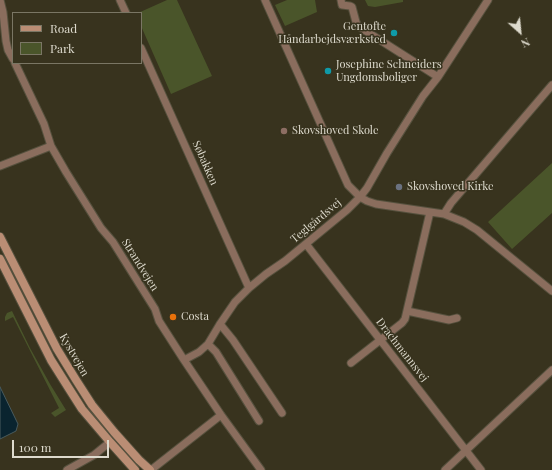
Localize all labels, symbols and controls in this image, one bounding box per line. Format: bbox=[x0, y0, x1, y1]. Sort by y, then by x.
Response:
legend bbox=[12, 12, 142, 64]
north arrow bbox=[500, 12, 540, 52]
text: Road bbox=[50, 20, 77, 36]
place label: Gentofte Håndarbejdsværksted bbox=[278, 20, 386, 46]
marker: Gentofte Håndarbejdsværksted bbox=[389, 28, 399, 38]
text: N bbox=[519, 35, 533, 52]
text: Park bbox=[50, 40, 75, 56]
place label: Josephine Schneiders Ungdomsboliger bbox=[336, 58, 442, 84]
marker: Josephine Schneiders Ungdomsboliger bbox=[323, 66, 333, 76]
place label: Skovshoved Skole bbox=[292, 124, 378, 138]
marker: Skovshoved Skole bbox=[279, 126, 289, 136]
street label: Søbakken bbox=[189, 139, 221, 187]
place label: Skovshoved Kirke bbox=[407, 180, 494, 194]
marker: Skovshoved Kirke bbox=[394, 182, 404, 192]
street label: Teglgårdsvej bbox=[288, 196, 344, 246]
street label: Strandvejen bbox=[119, 236, 161, 294]
place label: Costa bbox=[181, 310, 209, 324]
marker: Costa bbox=[168, 312, 178, 322]
street label: Drachmannsvej bbox=[373, 316, 431, 384]
street label: Kystvejen bbox=[56, 331, 92, 379]
scale bar bbox=[14, 432, 111, 458]
text: 100 m bbox=[19, 439, 51, 455]

